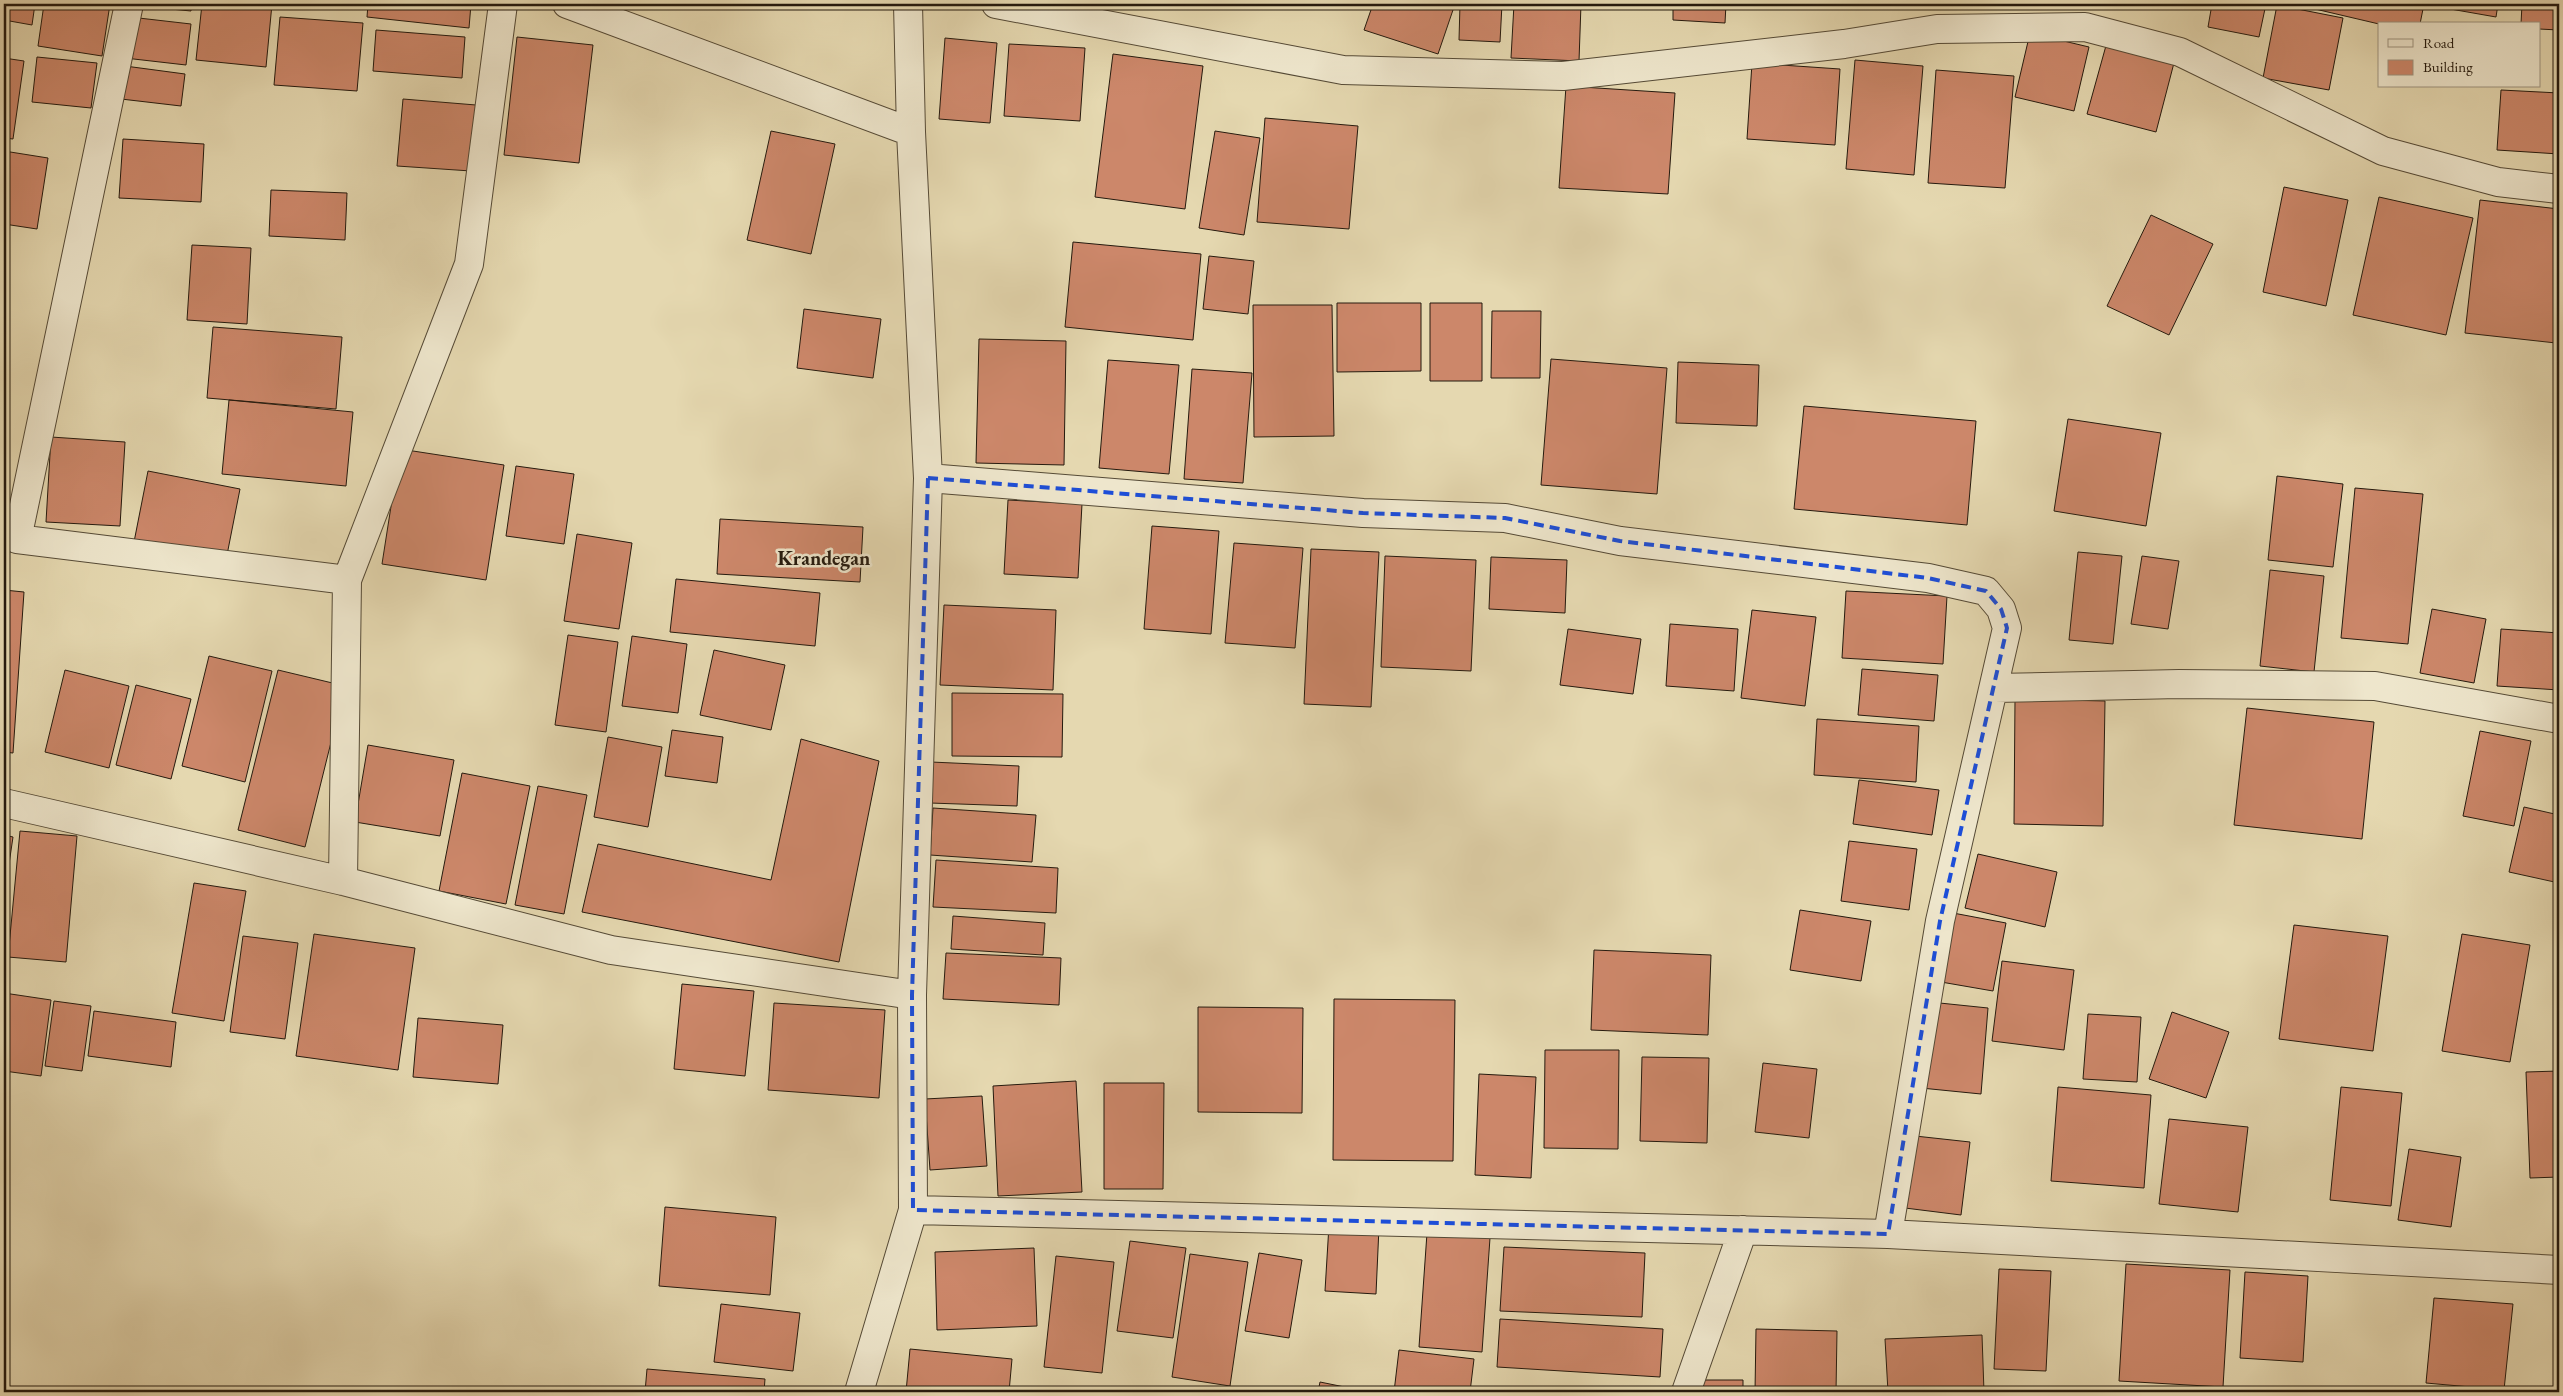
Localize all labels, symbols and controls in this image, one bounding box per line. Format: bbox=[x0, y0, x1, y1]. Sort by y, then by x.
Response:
legend bbox=[2378, 22, 2540, 88]
text: Road bbox=[2423, 33, 2455, 52]
text: Building bbox=[2423, 57, 2473, 76]
district label: Krandegan bbox=[778, 545, 870, 571]

